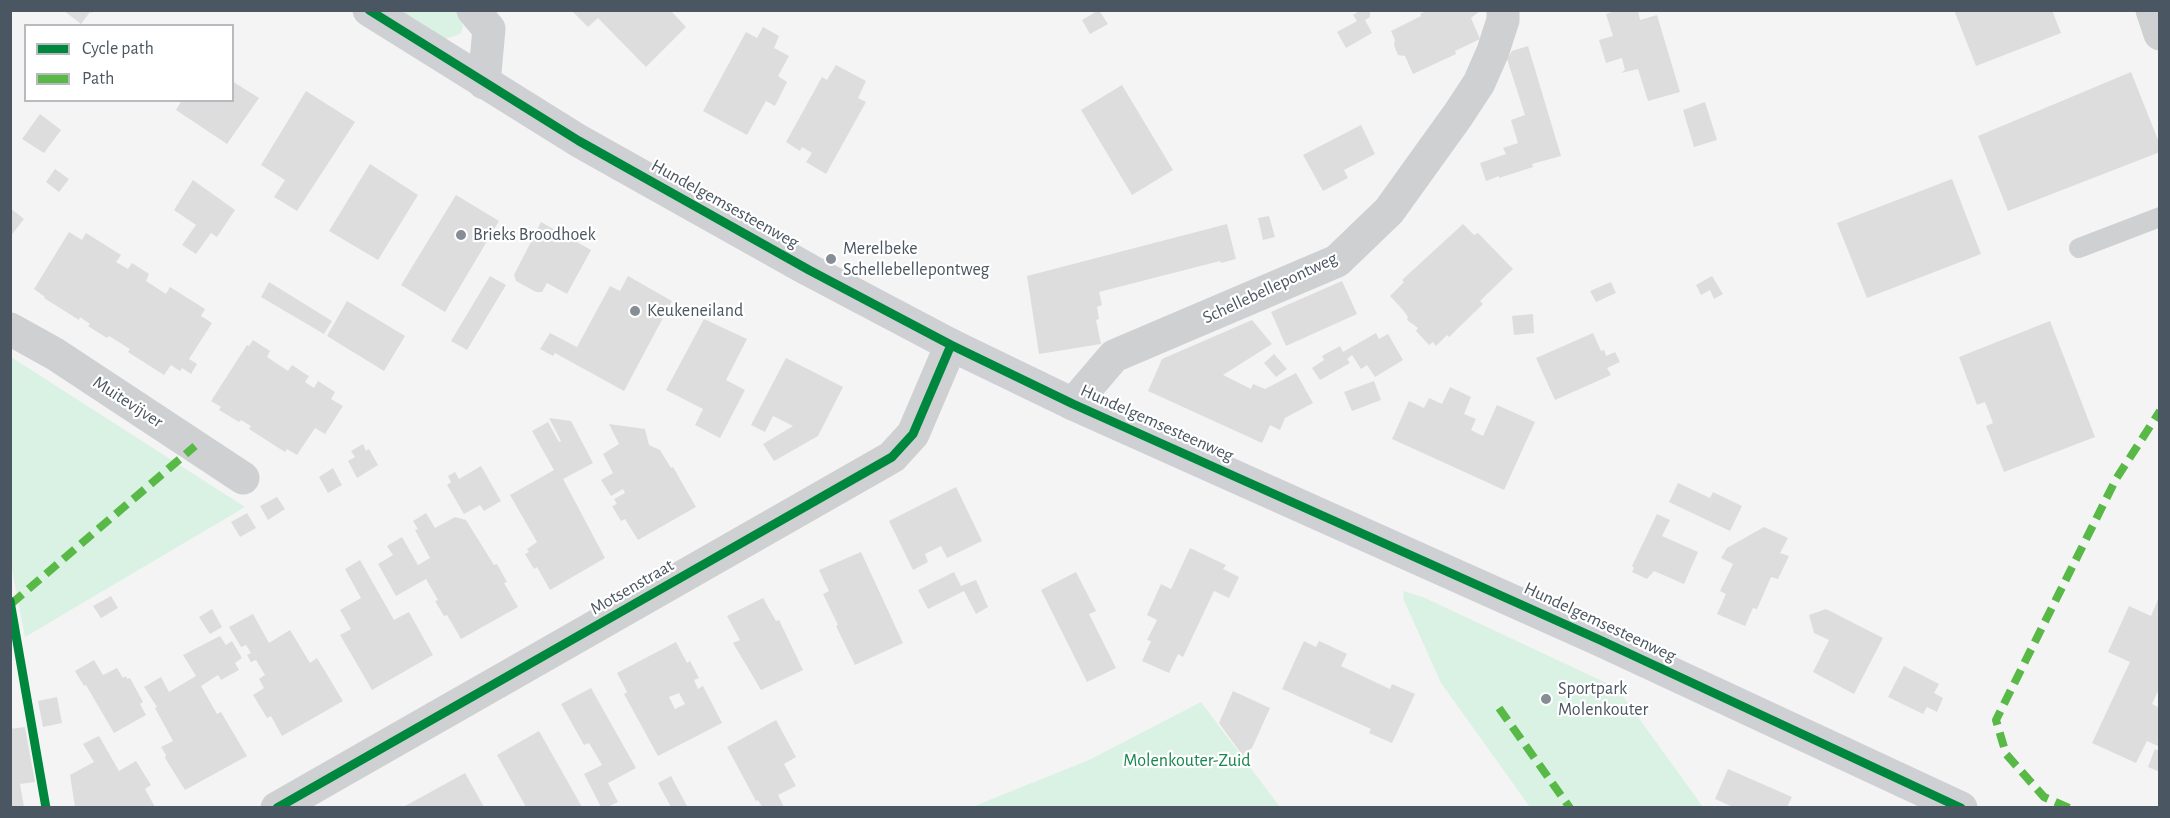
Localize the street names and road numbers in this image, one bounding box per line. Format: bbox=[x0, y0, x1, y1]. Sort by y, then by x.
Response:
street label: Hundelgemsesteenweg bbox=[647, 154, 803, 254]
street label: Schellebellepontweg bbox=[1199, 247, 1341, 329]
street label: Muitevijver bbox=[89, 371, 167, 433]
street label: Hundelgemsesteenweg bbox=[1077, 380, 1237, 466]
street label: Motsenstraat bbox=[586, 554, 678, 620]
street label: Hundelgemsesteenweg bbox=[1520, 577, 1680, 667]

